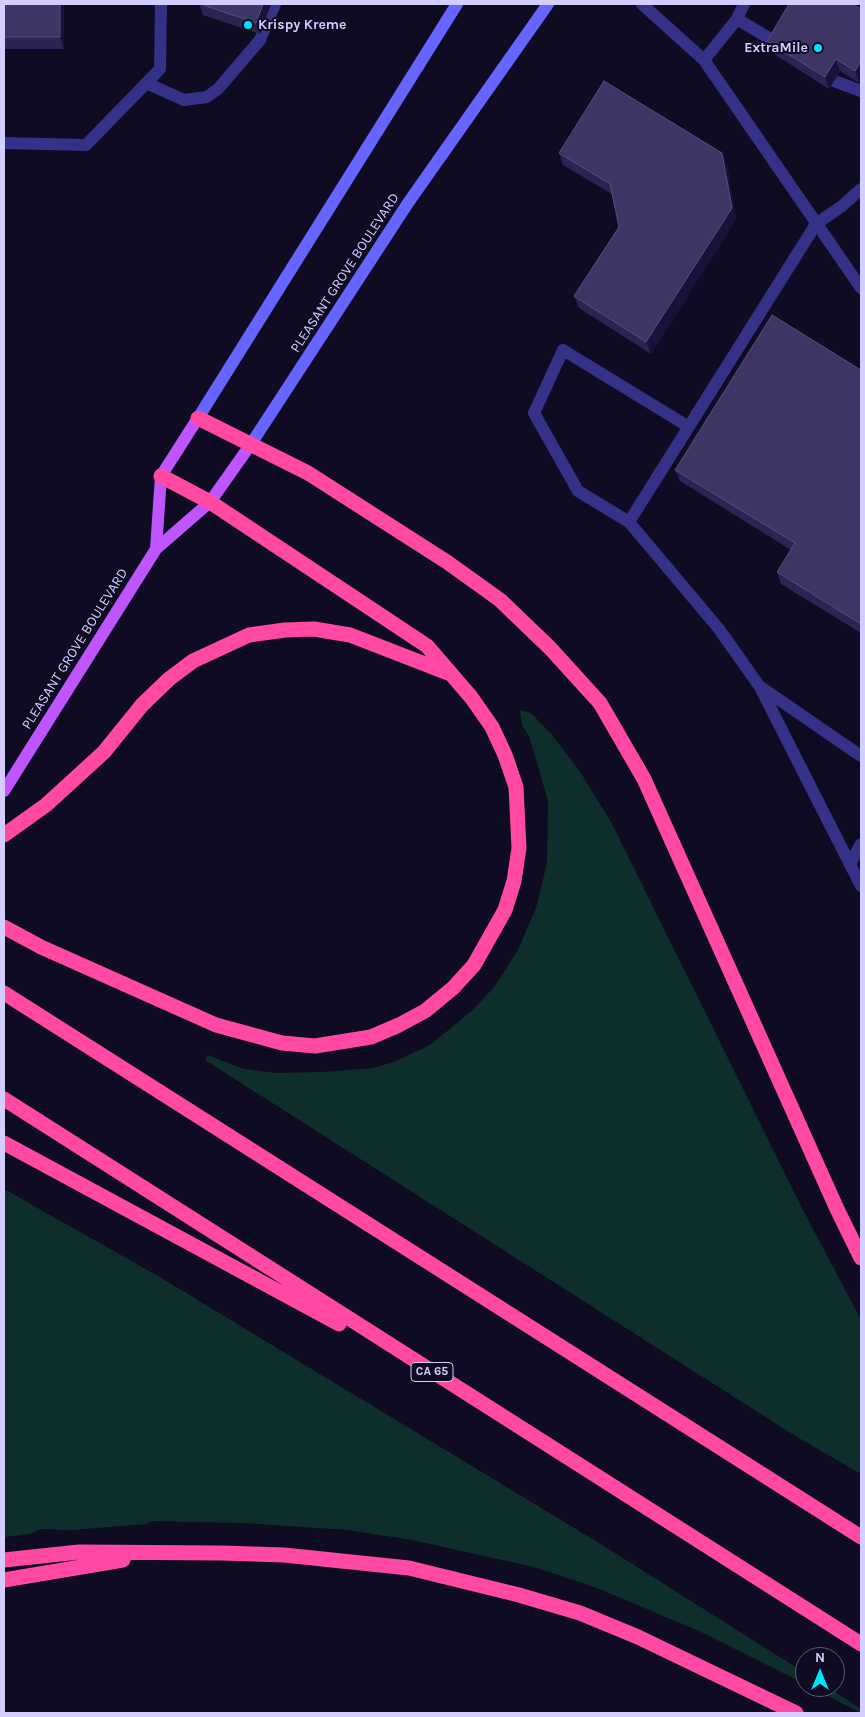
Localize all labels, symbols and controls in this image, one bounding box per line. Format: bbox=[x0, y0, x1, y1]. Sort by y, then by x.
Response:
place label: Krispy Kreme bbox=[258, 17, 347, 33]
marker: Krispy Kreme bbox=[242, 19, 254, 31]
place label: ExtraMile bbox=[744, 40, 808, 56]
marker: ExtraMile bbox=[812, 42, 824, 54]
street label: PLEASANT GROVE BOULEVARD bbox=[287, 190, 403, 356]
street label: PLEASANT GROVE BOULEVARD bbox=[18, 565, 132, 733]
road number: CA 65 bbox=[411, 1362, 453, 1381]
north arrow bbox=[795, 1647, 845, 1697]
text: N bbox=[815, 1649, 825, 1666]

